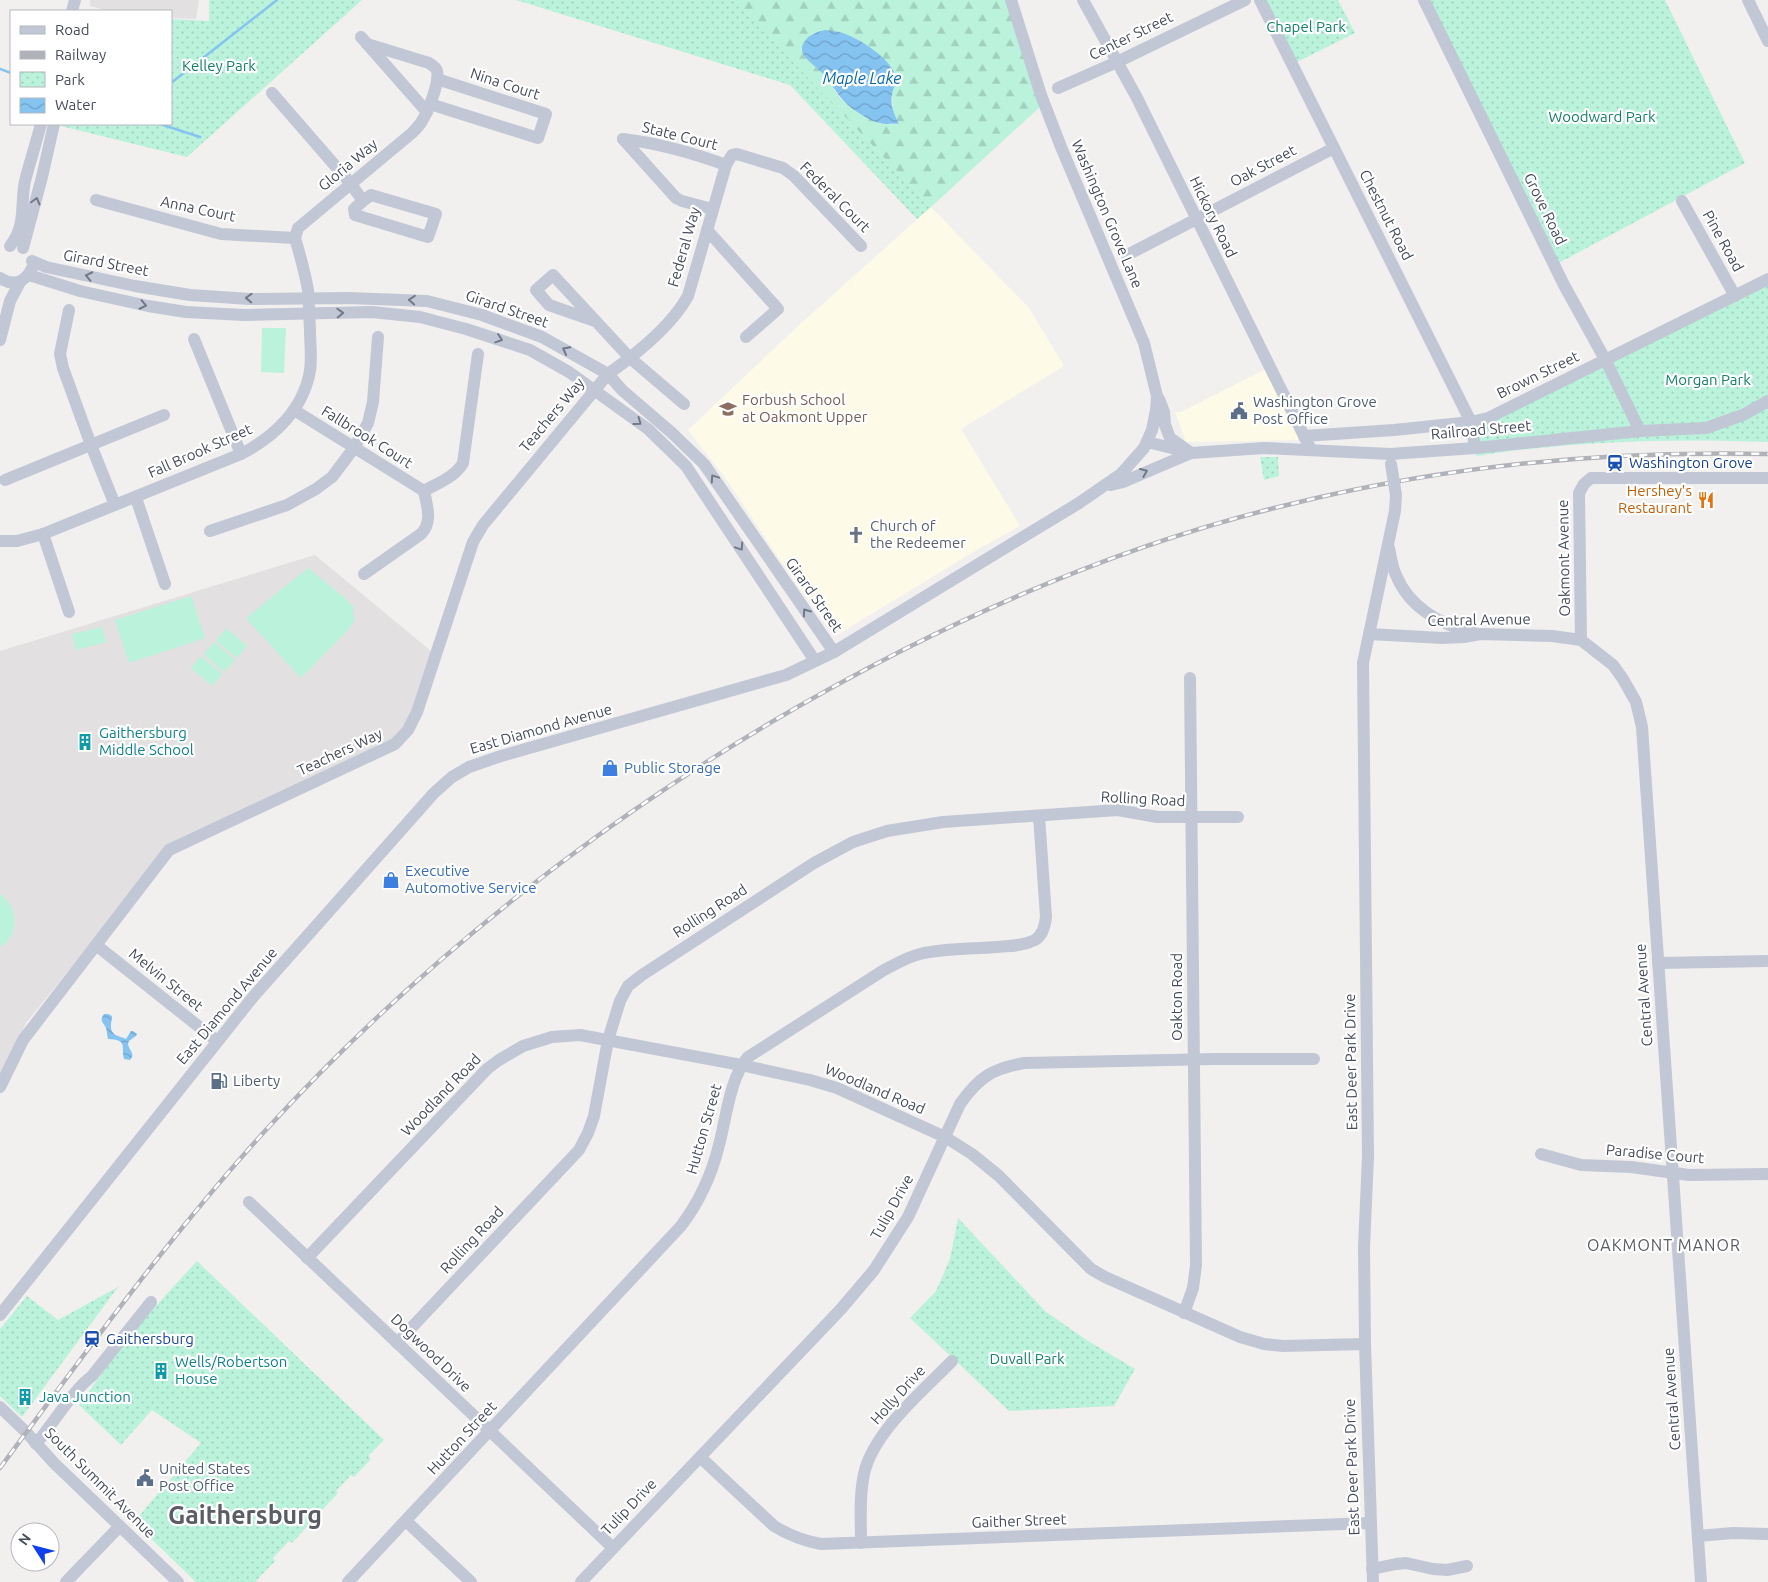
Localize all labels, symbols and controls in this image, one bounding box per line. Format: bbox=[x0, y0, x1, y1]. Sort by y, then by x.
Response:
street label: Center Street bbox=[1086, 8, 1176, 63]
legend bbox=[10, 10, 172, 125]
park label: Chapel Park bbox=[1266, 18, 1346, 35]
text: Road bbox=[55, 21, 90, 38]
text: Railway bbox=[55, 46, 106, 63]
park label: Kelley Park bbox=[182, 57, 256, 74]
street label: Nina Court bbox=[468, 64, 542, 103]
water label: Maple Lake bbox=[823, 69, 901, 87]
text: Park bbox=[55, 71, 85, 88]
text: Water bbox=[55, 96, 96, 113]
park label: Woodward Park bbox=[1549, 108, 1656, 125]
street label: State Court bbox=[641, 118, 720, 153]
street label: Gloria Way bbox=[315, 135, 381, 194]
street label: Washington Grove Lane bbox=[1068, 137, 1146, 290]
street label: Oak Street bbox=[1227, 141, 1299, 190]
street label: Federal Court bbox=[797, 158, 874, 235]
street label: Chestnut Road bbox=[1356, 167, 1417, 263]
street label: Grove Road bbox=[1521, 170, 1570, 248]
street label: Hickory Road bbox=[1186, 173, 1240, 260]
street label: Anna Court bbox=[159, 192, 237, 225]
one-way arrow bbox=[30, 198, 40, 206]
street label: Federal Way bbox=[664, 205, 703, 289]
street label: Pine Road bbox=[1700, 207, 1747, 274]
street label: Girard Street bbox=[62, 246, 150, 279]
one-way arrow bbox=[84, 271, 93, 282]
street label: Girard Street bbox=[463, 286, 551, 331]
one-way arrow bbox=[245, 293, 253, 304]
one-way arrow bbox=[408, 295, 416, 306]
one-way arrow bbox=[139, 299, 148, 310]
one-way arrow bbox=[337, 308, 345, 318]
one-way arrow bbox=[495, 333, 503, 343]
one-way arrow bbox=[562, 346, 571, 356]
street label: Brown Street bbox=[1494, 347, 1582, 402]
park label: Morgan Park bbox=[1665, 371, 1751, 388]
street label: Teachers Way bbox=[516, 374, 588, 455]
place label: Forbush School at Oakmont Upper bbox=[742, 391, 868, 425]
place label: Washington Grove Post Office bbox=[1253, 393, 1377, 427]
school or university icon: Forbush School at Oakmont Upper bbox=[718, 399, 738, 419]
public building icon: Washington Grove Post Office bbox=[1229, 401, 1249, 421]
street label: Fallbrook Court bbox=[319, 402, 416, 471]
one-way arrow bbox=[632, 416, 642, 425]
street label: Railroad Street bbox=[1430, 417, 1532, 442]
street label: Fall Brook Street bbox=[145, 420, 254, 481]
station icon: Washington Grove bbox=[1605, 453, 1625, 473]
place label: Washington Grove bbox=[1629, 454, 1753, 471]
one-way arrow bbox=[1139, 468, 1148, 479]
one-way arrow bbox=[710, 475, 720, 484]
place label: Hershey's Restaurant bbox=[1618, 482, 1692, 516]
restaurant icon: Hershey's Restaurant bbox=[1696, 490, 1716, 510]
street label: Oakmont Avenue bbox=[1554, 499, 1573, 617]
place label: Church of the Redeemer bbox=[870, 517, 966, 551]
church icon: Church of the Redeemer bbox=[846, 525, 866, 545]
one-way arrow bbox=[734, 541, 743, 551]
street label: Girard Street bbox=[783, 554, 846, 635]
one-way arrow bbox=[803, 608, 812, 618]
street label: Central Avenue bbox=[1427, 610, 1531, 629]
street label: East Diamond Avenue bbox=[468, 700, 614, 757]
place label: Gaithersburg Middle School bbox=[99, 724, 194, 758]
street label: Teachers Way bbox=[295, 724, 385, 779]
building icon: Gaithersburg Middle School bbox=[75, 732, 95, 752]
shop icon: Public Storage bbox=[600, 758, 620, 778]
place label: Public Storage bbox=[624, 759, 721, 776]
street label: Rolling Road bbox=[1100, 788, 1186, 809]
place label: Executive Automotive Service bbox=[405, 862, 537, 896]
shop icon: Executive Automotive Service bbox=[381, 870, 401, 890]
street label: Rolling Road bbox=[670, 880, 750, 941]
street label: Central Avenue bbox=[1631, 943, 1656, 1047]
street label: East Diamond Avenue bbox=[173, 944, 280, 1067]
street label: Melvin Street bbox=[126, 945, 207, 1015]
street label: Oakton Road bbox=[1168, 953, 1185, 1041]
street label: East Deer Park Drive bbox=[1341, 993, 1360, 1131]
street label: Woodland Road bbox=[397, 1050, 484, 1139]
street label: Woodland Road bbox=[823, 1060, 928, 1117]
fuel station icon: Liberty bbox=[209, 1071, 229, 1091]
place label: Liberty bbox=[233, 1072, 280, 1089]
street label: Hutton Street bbox=[682, 1082, 725, 1176]
street label: Paradise Court bbox=[1605, 1141, 1705, 1166]
street label: Tulip Drive bbox=[867, 1171, 916, 1242]
street label: Rolling Road bbox=[437, 1203, 507, 1276]
district label: OAKMONT MANOR bbox=[1587, 1236, 1741, 1254]
street label: Dogwood Drive bbox=[388, 1310, 475, 1395]
station icon: Gaithersburg bbox=[82, 1329, 102, 1349]
place label: Gaithersburg bbox=[106, 1330, 194, 1347]
street label: Central Avenue bbox=[1659, 1347, 1684, 1451]
park label: Duvall Park bbox=[989, 1350, 1065, 1367]
place label: Wells/Robertson House bbox=[175, 1353, 287, 1387]
building icon: Wells/Robertson House bbox=[151, 1361, 171, 1381]
street label: Holly Drive bbox=[867, 1362, 928, 1428]
building icon: Java Junction bbox=[15, 1387, 35, 1407]
place label: Java Junction bbox=[39, 1388, 131, 1405]
street label: Hutton Street bbox=[424, 1398, 500, 1478]
street label: East Deer Park Drive bbox=[1341, 1398, 1362, 1536]
street label: South Summit Avenue bbox=[42, 1424, 159, 1541]
place label: United States Post Office bbox=[159, 1460, 250, 1494]
public building icon: United States Post Office bbox=[135, 1468, 155, 1488]
street label: Tulip Drive bbox=[598, 1475, 660, 1538]
district label: Gaithersburg bbox=[168, 1501, 322, 1529]
street label: Gaither Street bbox=[971, 1510, 1067, 1531]
north arrow bbox=[10, 1522, 60, 1572]
text: N bbox=[15, 1530, 34, 1548]

